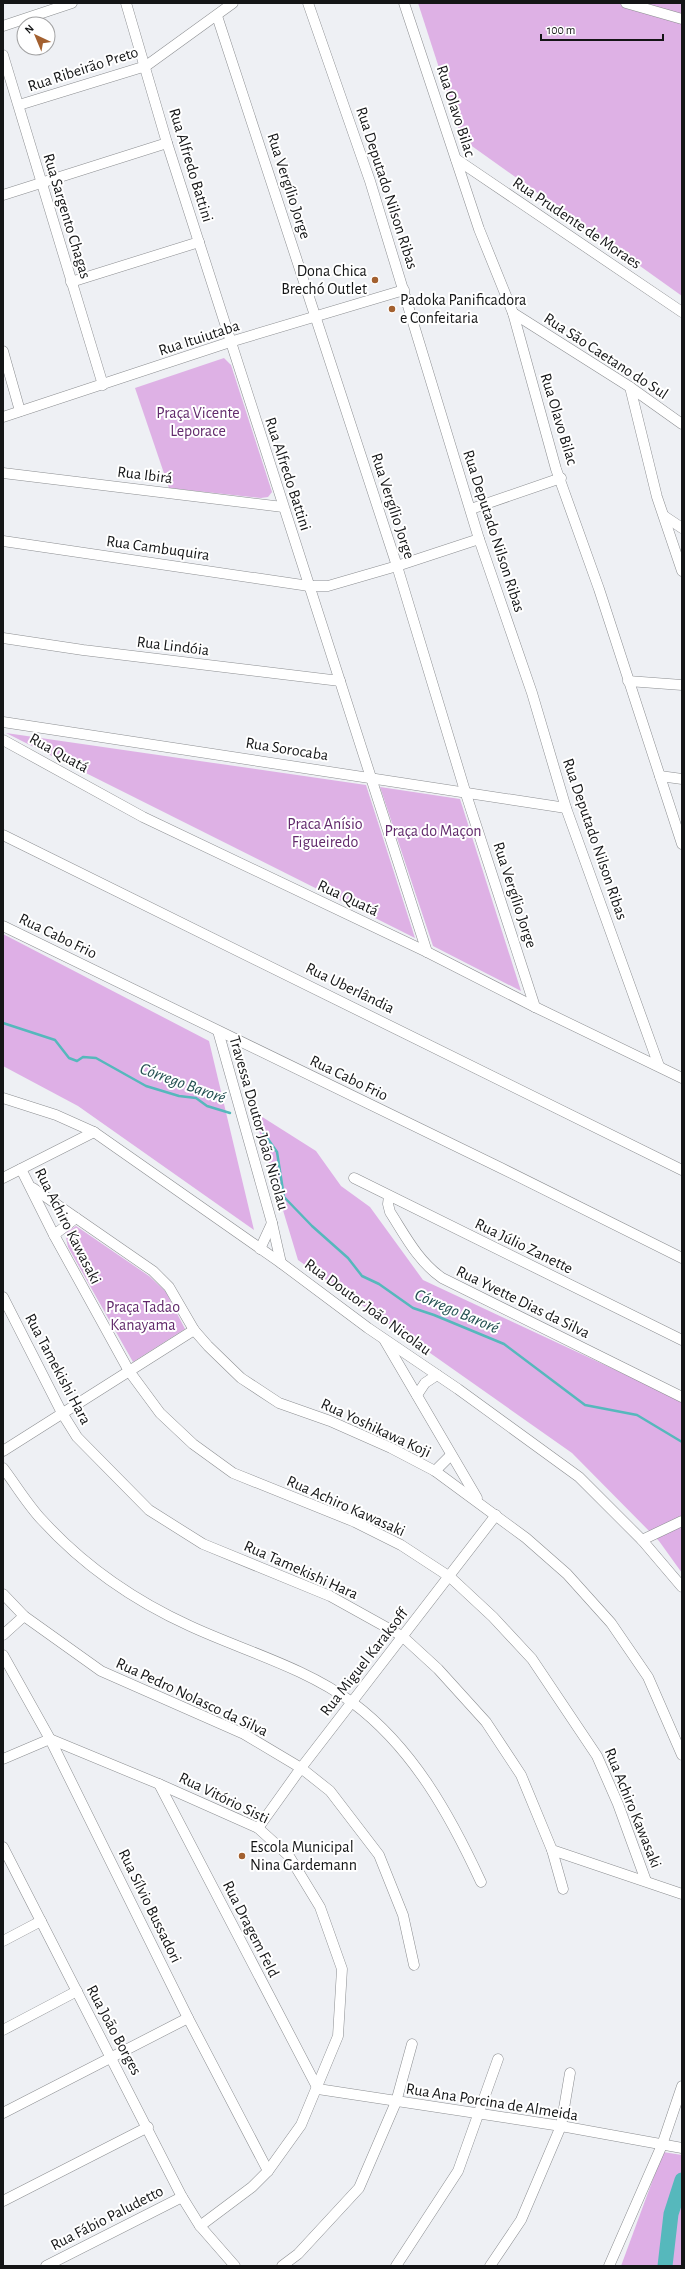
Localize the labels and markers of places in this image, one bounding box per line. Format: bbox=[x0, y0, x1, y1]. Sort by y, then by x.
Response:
place label: Dona Chica Brechó Outlet bbox=[281, 263, 367, 297]
marker: Dona Chica Brechó Outlet bbox=[370, 275, 380, 285]
place label: Padoka Panificadora e Confeitaria bbox=[400, 292, 526, 326]
marker: Padoka Panificadora e Confeitaria bbox=[387, 304, 397, 314]
place label: Escola Municipal Nina Gardemann bbox=[250, 1839, 357, 1873]
marker: Escola Municipal Nina Gardemann bbox=[237, 1851, 247, 1861]

